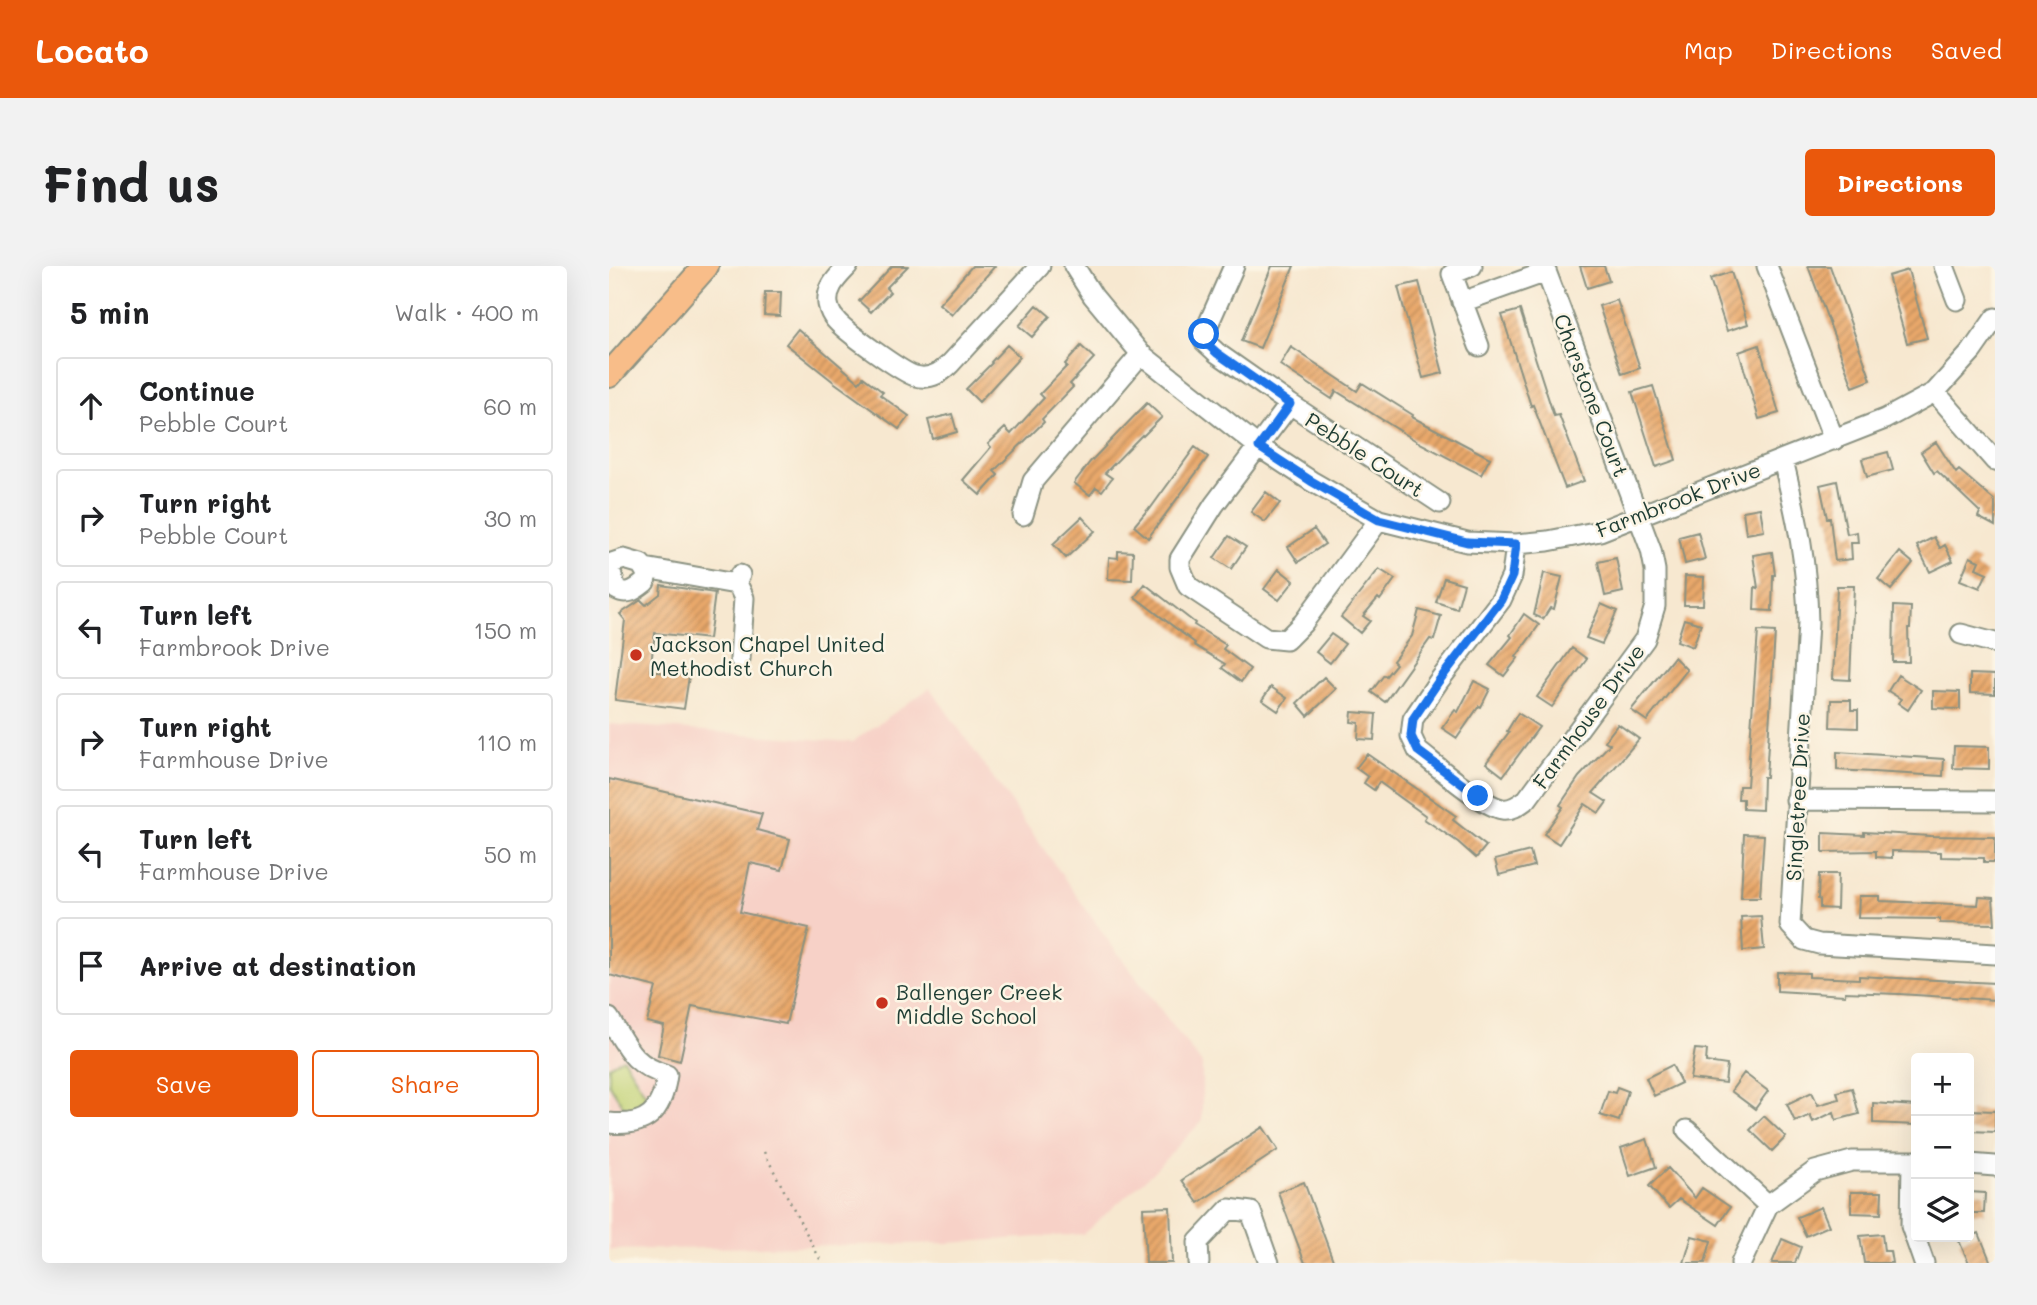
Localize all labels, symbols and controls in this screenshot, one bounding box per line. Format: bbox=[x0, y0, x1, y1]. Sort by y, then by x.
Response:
text: Locato bbox=[35, 28, 149, 71]
text: Map bbox=[1684, 34, 1733, 65]
text: Directions bbox=[1771, 34, 1893, 65]
text: Saved bbox=[1931, 34, 2002, 65]
button: Directions bbox=[1805, 149, 1995, 216]
text: Find us bbox=[42, 151, 220, 214]
text: 5 min bbox=[70, 292, 150, 332]
text: Walk · 400 m bbox=[394, 297, 539, 327]
street label: Charstone Court bbox=[1548, 310, 1636, 480]
route start bbox=[1188, 318, 1219, 349]
text: Continue bbox=[139, 374, 255, 408]
icon: ahead bbox=[72, 387, 110, 425]
text: 60 m bbox=[483, 391, 537, 421]
street label: Pebble Court bbox=[1300, 406, 1430, 502]
text: Pebble Court bbox=[139, 408, 288, 438]
street label: Farmbrook Drive bbox=[1592, 455, 1764, 543]
text: Turn right bbox=[139, 486, 272, 520]
icon: right bbox=[72, 499, 110, 537]
text: 30 m bbox=[484, 503, 537, 533]
text: Pebble Court bbox=[139, 520, 288, 550]
text: Turn left bbox=[139, 598, 252, 632]
icon: left bbox=[72, 611, 110, 649]
text: 150 m bbox=[473, 615, 537, 645]
place label: Jackson Chapel United Methodist Church bbox=[650, 630, 885, 681]
text: Farmbrook Drive bbox=[139, 632, 330, 662]
street label: Farmhouse Drive bbox=[1526, 638, 1650, 794]
marker: Jackson Chapel United Methodist Church bbox=[628, 647, 644, 663]
text: Turn right bbox=[139, 710, 272, 744]
street label: Singletree Drive bbox=[1779, 712, 1815, 882]
icon: right bbox=[72, 723, 110, 761]
text: 110 m bbox=[477, 727, 537, 757]
text: Farmhouse Drive bbox=[139, 744, 329, 774]
route end bbox=[1462, 780, 1493, 811]
text: Turn left bbox=[139, 822, 252, 856]
icon: left bbox=[72, 835, 110, 873]
text: 50 m bbox=[484, 839, 537, 869]
text: Farmhouse Drive bbox=[139, 856, 329, 886]
icon: arrive bbox=[72, 947, 110, 985]
text: Arrive at destination bbox=[139, 949, 416, 983]
place label: Ballenger Creek Middle School bbox=[896, 978, 1062, 1029]
marker: Ballenger Creek Middle School bbox=[874, 995, 890, 1011]
button: Save bbox=[70, 1050, 298, 1117]
button: Share bbox=[312, 1050, 539, 1117]
map controls bbox=[1911, 1053, 1974, 1242]
button: + bbox=[1911, 1053, 1974, 1116]
button: − bbox=[1911, 1116, 1974, 1179]
button: layers bbox=[1911, 1179, 1974, 1242]

